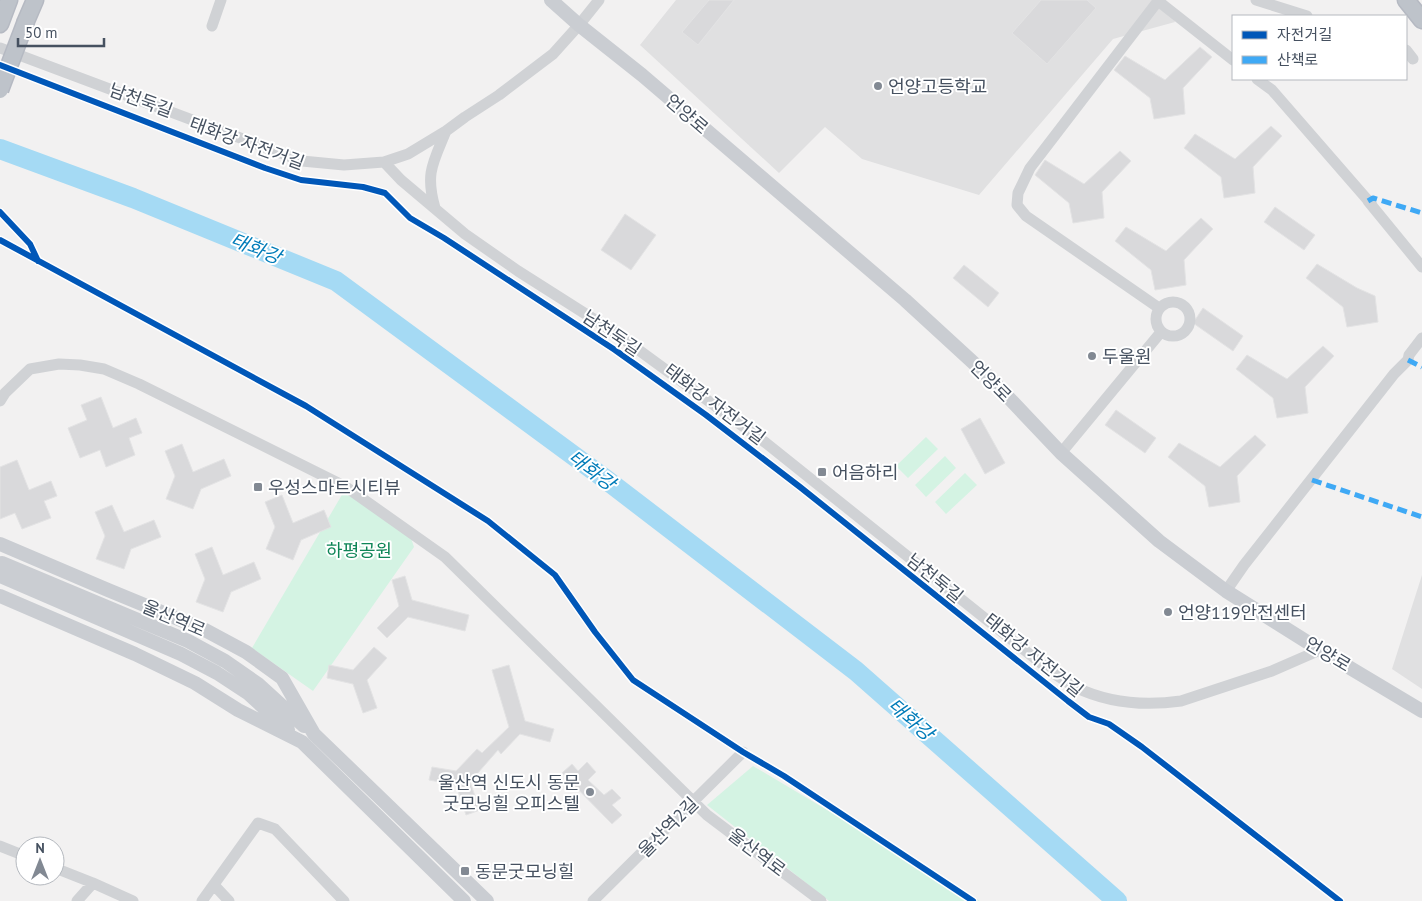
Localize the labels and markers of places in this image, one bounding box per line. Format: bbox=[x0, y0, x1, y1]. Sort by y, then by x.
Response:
place label: 언양고등학교 bbox=[888, 75, 987, 98]
marker: 언양고등학교 bbox=[872, 80, 884, 92]
place label: 두울원 bbox=[1102, 345, 1152, 368]
marker: 두울원 bbox=[1086, 350, 1098, 362]
place label: 어음하리 bbox=[832, 461, 898, 484]
marker: 어음하리 bbox=[816, 466, 828, 478]
place label: 우성스마트시티뷰 bbox=[268, 476, 400, 499]
marker: 우성스마트시티뷰 bbox=[252, 481, 264, 493]
place label: 언양119안전센터 bbox=[1178, 601, 1307, 624]
marker: 언양119안전센터 bbox=[1162, 606, 1174, 618]
place label: 울산역 신도시 동문 굿모닝힐 오피스텔 bbox=[438, 771, 580, 815]
marker: 울산역 신도시 동문 굿모닝힐 오피스텔 bbox=[584, 786, 596, 798]
place label: 동문굿모닝힐 bbox=[475, 860, 574, 883]
marker: 동문굿모닝힐 bbox=[459, 865, 471, 877]

